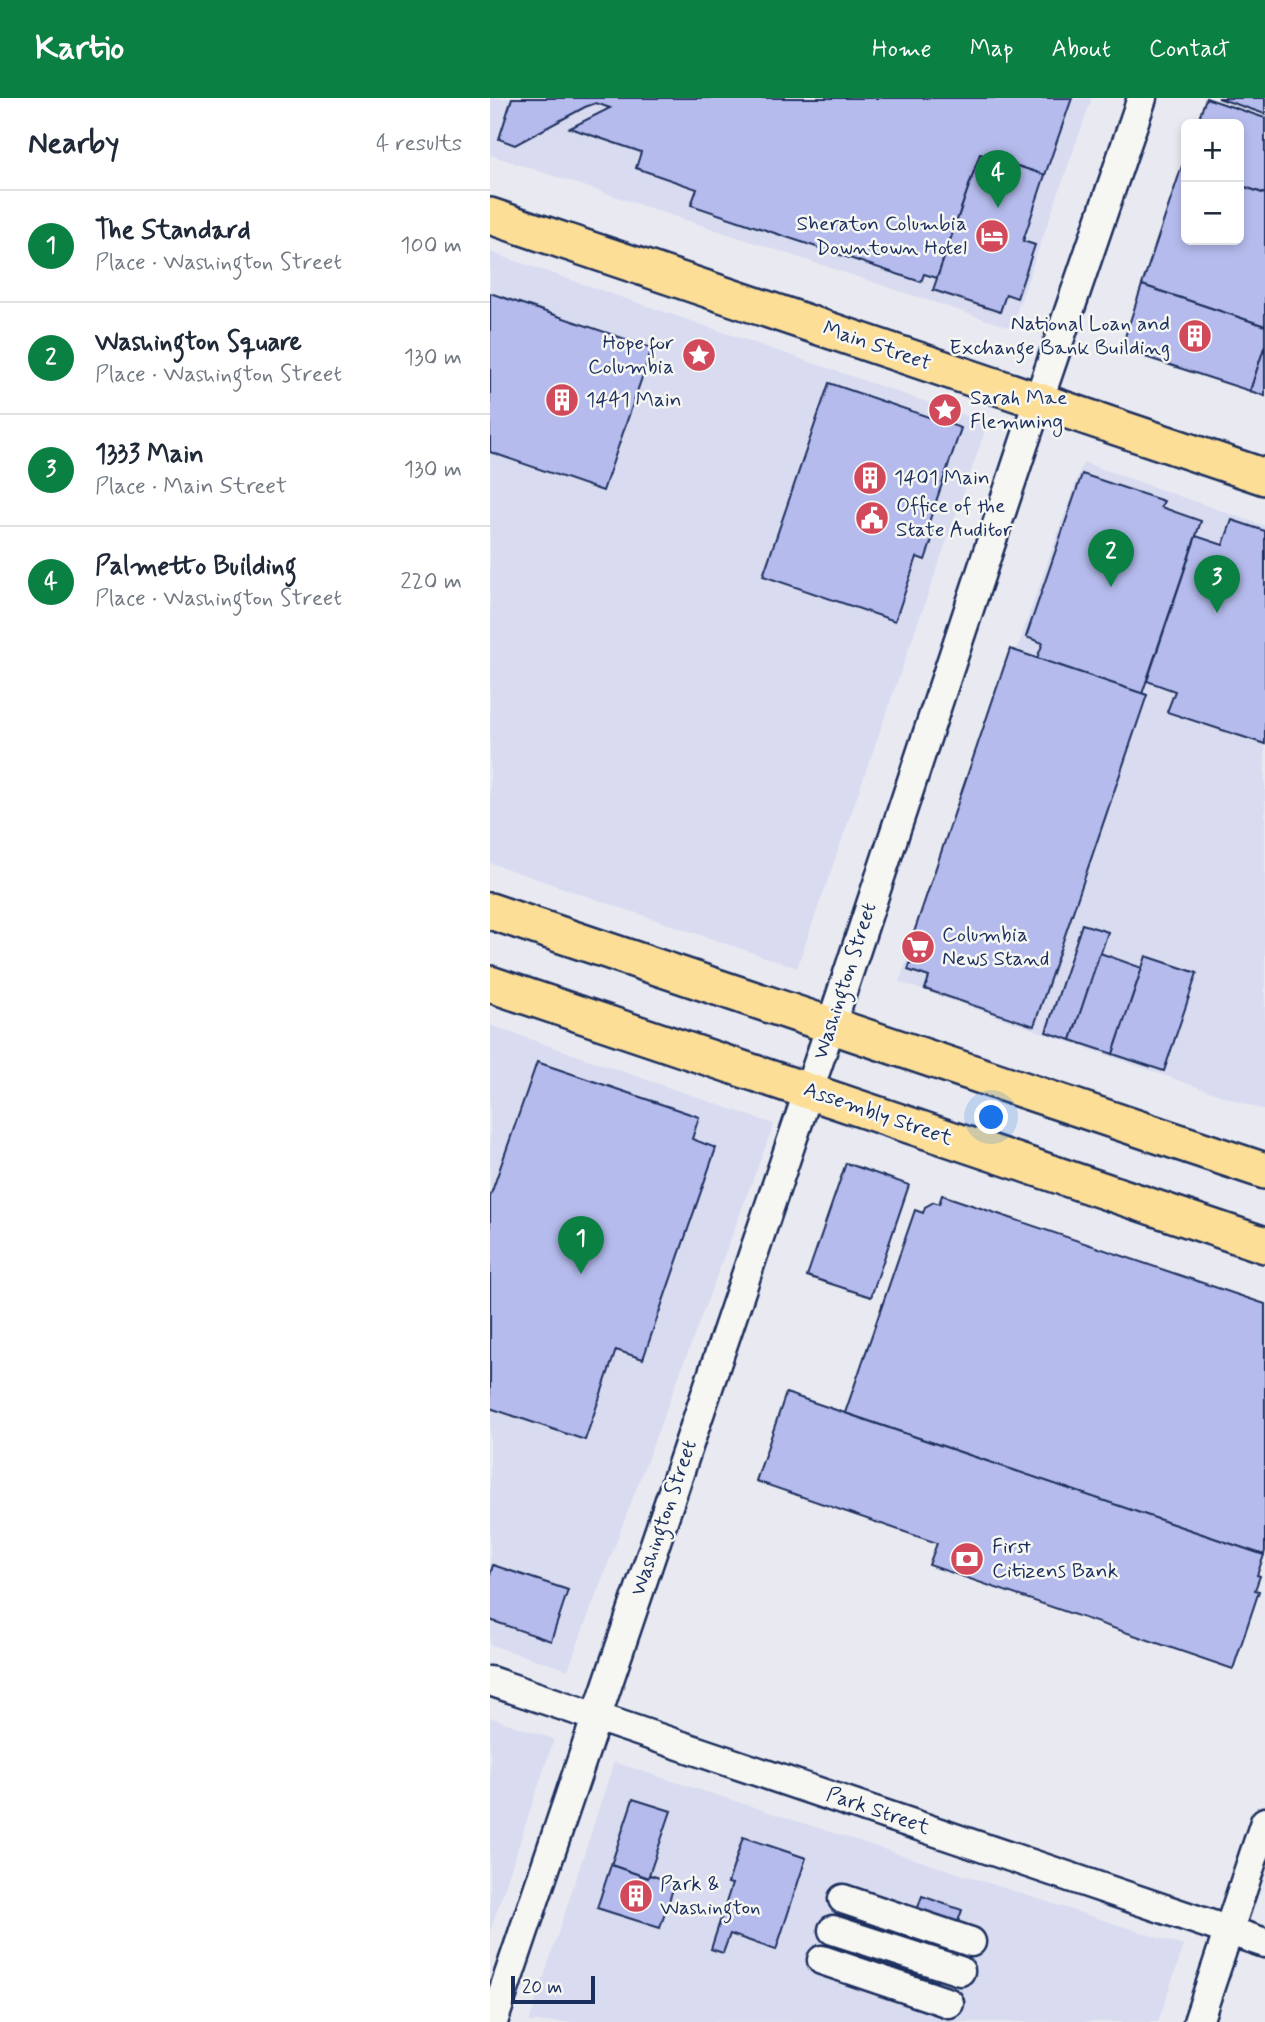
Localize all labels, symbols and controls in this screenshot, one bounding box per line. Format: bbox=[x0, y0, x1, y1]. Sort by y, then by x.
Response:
text: Kartio bbox=[35, 27, 124, 71]
text: Home bbox=[872, 34, 932, 65]
text: Map bbox=[970, 34, 1014, 65]
text: About bbox=[1052, 34, 1111, 65]
text: Contact bbox=[1149, 34, 1230, 65]
map controls bbox=[1181, 119, 1244, 245]
button: + bbox=[1181, 119, 1244, 182]
text: Nearby bbox=[28, 124, 119, 163]
text: 4 results bbox=[376, 129, 462, 159]
pin: 4 bbox=[975, 150, 1021, 208]
button: − bbox=[1181, 182, 1244, 245]
place label: Sheraton Columbia Downtown Hotel bbox=[796, 210, 967, 262]
text: The Standard bbox=[95, 214, 251, 248]
hotel icon: Sheraton Columbia Downtown Hotel bbox=[973, 217, 1011, 255]
text: 1 bbox=[46, 231, 56, 261]
text: 100 m bbox=[400, 231, 462, 261]
text: Place · Washington Street bbox=[95, 248, 342, 278]
place label: National Loan and Exchange Bank Building bbox=[949, 310, 1170, 364]
street label: Main Street bbox=[819, 314, 935, 378]
building icon: National Loan and Exchange Bank Building bbox=[1176, 317, 1214, 355]
text: Washington Square bbox=[95, 326, 302, 360]
place label: Hope for Columbia bbox=[588, 329, 674, 381]
place icon: Hope for Columbia bbox=[680, 336, 718, 374]
text: 2 bbox=[45, 343, 57, 373]
text: 130 m bbox=[404, 343, 462, 373]
text: Place · Washington Street bbox=[95, 360, 342, 390]
building icon: 1441 Main bbox=[543, 381, 581, 419]
place label: Sarah Mae Flemming bbox=[970, 384, 1067, 437]
place label: 1441 Main bbox=[586, 386, 682, 414]
place icon: Sarah Mae Flemming bbox=[926, 391, 964, 429]
text: 1333 Main bbox=[95, 438, 204, 472]
text: 3 bbox=[46, 455, 56, 485]
text: 130 m bbox=[404, 455, 462, 485]
building icon: 1401 Main bbox=[851, 459, 889, 497]
place label: 1401 Main bbox=[894, 464, 990, 492]
text: Place · Main Street bbox=[95, 472, 287, 502]
place label: Office of the State Auditor bbox=[896, 492, 1013, 544]
public building icon: Office of the State Auditor bbox=[853, 499, 891, 537]
pin: 2 bbox=[1088, 529, 1134, 587]
text: Palmetto Building bbox=[95, 550, 297, 584]
pin: 3 bbox=[1194, 555, 1240, 613]
text: 4 bbox=[44, 567, 58, 597]
text: 220 m bbox=[400, 567, 462, 597]
text: Place · Washington Street bbox=[95, 584, 342, 614]
street label: Washington Street bbox=[806, 899, 885, 1064]
place label: Columbia News Stand bbox=[942, 921, 1049, 973]
supermarket icon: Columbia News Stand bbox=[899, 928, 937, 966]
street label: Assembly Street bbox=[800, 1075, 957, 1153]
your location bbox=[974, 1100, 1008, 1134]
pin: 1 bbox=[558, 1216, 604, 1274]
street label: Washington Street bbox=[624, 1436, 706, 1600]
place label: First Citizens Bank bbox=[992, 1533, 1118, 1585]
bank icon: First Citizens Bank bbox=[948, 1540, 986, 1578]
street label: Park Street bbox=[823, 1780, 934, 1842]
place label: Park & Washington bbox=[660, 1870, 761, 1924]
building icon: Park & Washington bbox=[617, 1877, 655, 1915]
scale bar bbox=[511, 1973, 595, 2005]
text: 20 m bbox=[522, 1975, 562, 2000]

